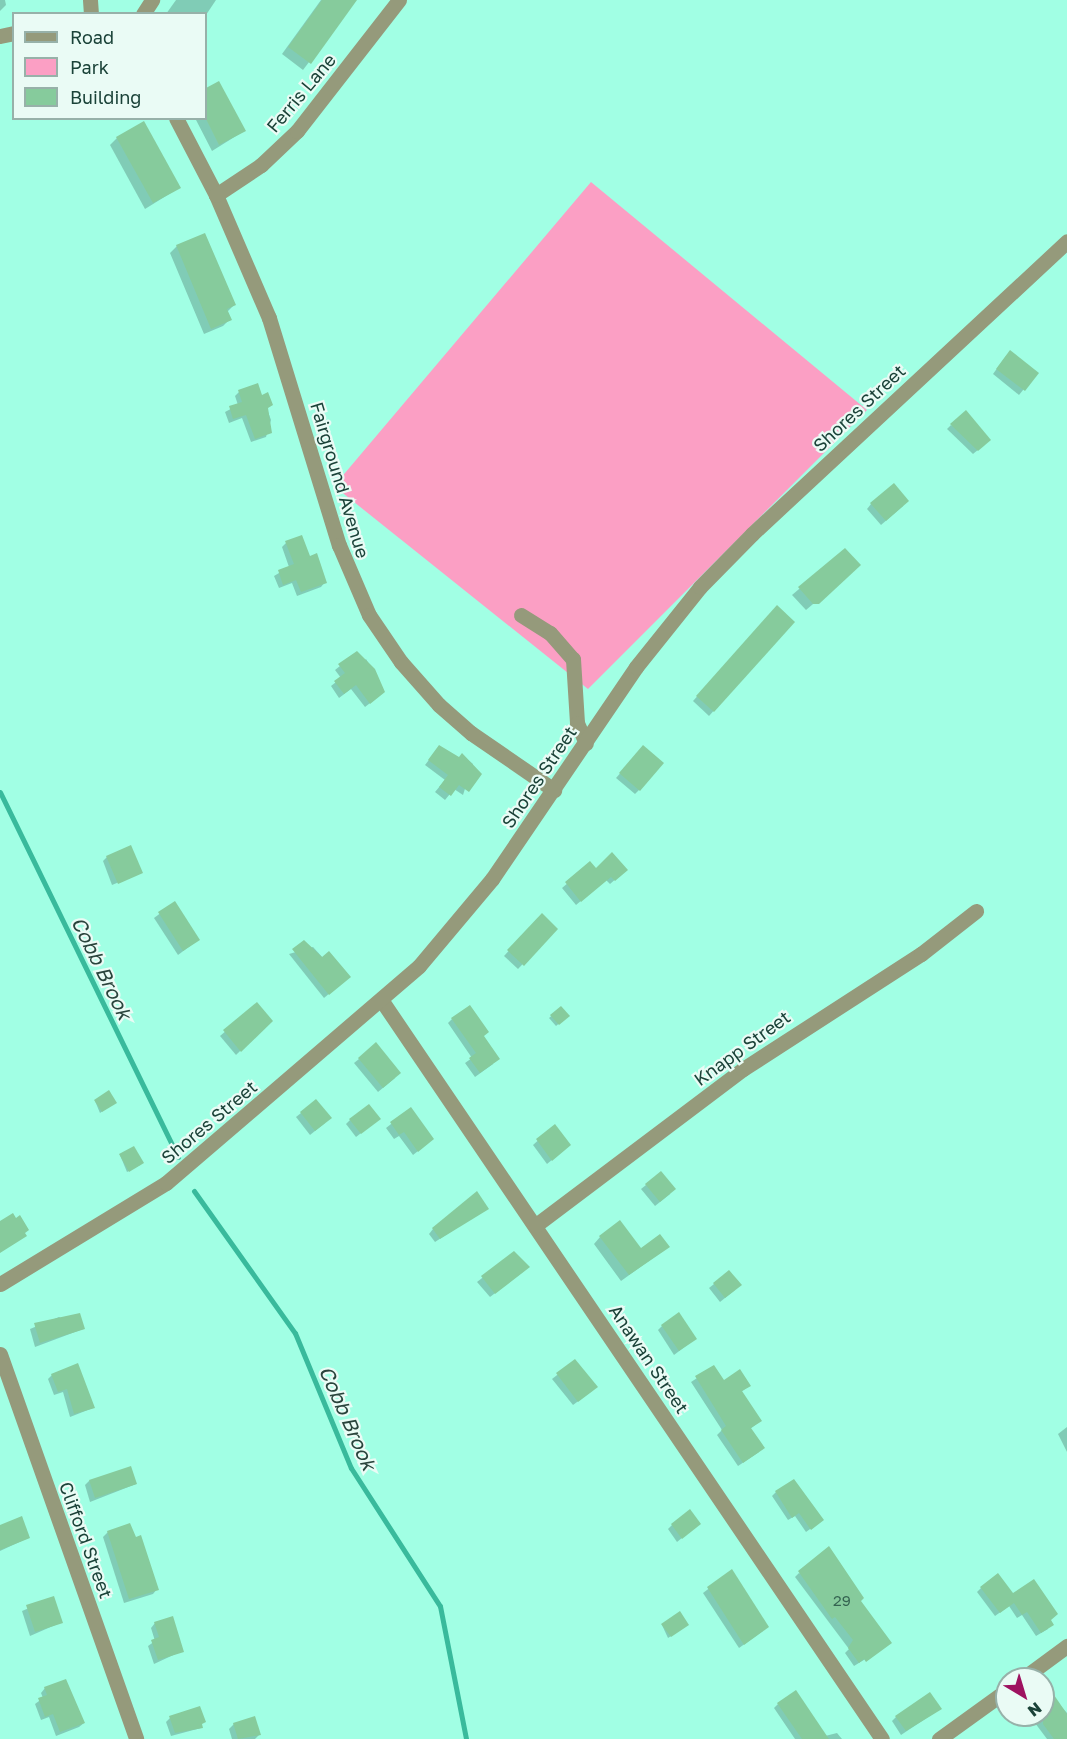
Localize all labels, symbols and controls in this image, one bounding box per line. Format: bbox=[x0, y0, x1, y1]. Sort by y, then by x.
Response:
legend bbox=[12, 12, 207, 120]
text: Road bbox=[70, 26, 114, 48]
street label: Ferris Lane bbox=[262, 49, 340, 137]
text: Park bbox=[70, 56, 109, 78]
text: Building bbox=[70, 86, 141, 108]
street label: Shores Street bbox=[808, 360, 910, 456]
street label: Fairground Avenue bbox=[306, 399, 374, 561]
street label: Shores Street bbox=[497, 722, 581, 832]
water label: Cobb Brook bbox=[67, 913, 137, 1023]
street label: Knapp Street bbox=[690, 1006, 794, 1090]
street label: Shores Street bbox=[157, 1076, 261, 1168]
street label: Anawan Street bbox=[605, 1301, 693, 1417]
water label: Cobb Brook bbox=[314, 1362, 382, 1474]
street label: Clifford Street bbox=[55, 1479, 117, 1601]
house number: 29 bbox=[833, 1592, 851, 1610]
north arrow bbox=[995, 1667, 1055, 1727]
text: N bbox=[1024, 1698, 1046, 1721]

